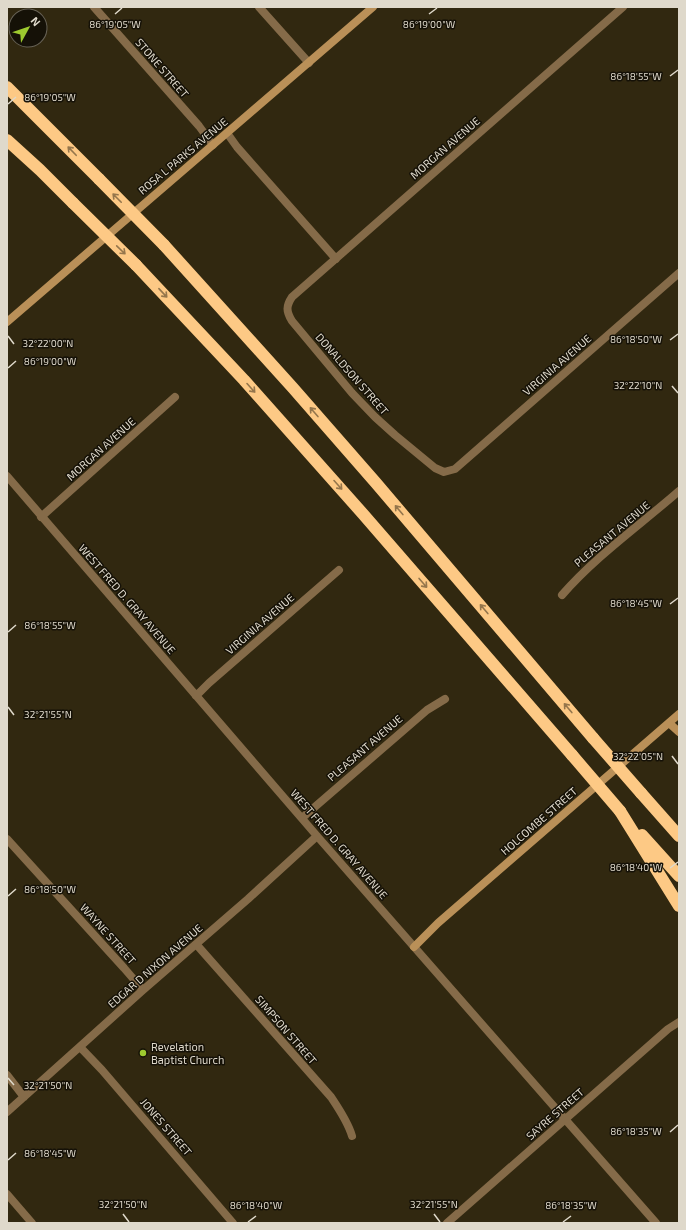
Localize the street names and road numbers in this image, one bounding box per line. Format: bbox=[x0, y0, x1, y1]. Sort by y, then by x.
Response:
street label: STONE STREET bbox=[133, 35, 192, 100]
street label: MORGAN AVENUE bbox=[407, 114, 482, 181]
street label: ROSA L PARKS AVENUE bbox=[135, 115, 230, 197]
street label: DONALDSON STREET bbox=[313, 330, 392, 418]
street label: VIRGINIA AVENUE bbox=[520, 331, 593, 398]
street label: MORGAN AVENUE bbox=[64, 414, 138, 483]
street label: PLEASANT AVENUE bbox=[571, 498, 652, 569]
street label: WEST FRED D. GRAY AVENUE bbox=[76, 541, 179, 656]
street label: VIRGINIA AVENUE bbox=[223, 590, 296, 657]
street label: PLEASANT AVENUE bbox=[325, 712, 405, 784]
street label: HOLCOMBE STREET bbox=[498, 784, 580, 857]
street label: WEST FRED D. GRAY AVENUE bbox=[288, 786, 391, 901]
street label: WAYNE STREET bbox=[78, 901, 139, 967]
street label: EDGAR D NIXON AVENUE bbox=[105, 921, 205, 1010]
street label: SIMPSON STREET bbox=[253, 993, 320, 1067]
street label: SAYRE STREET bbox=[523, 1085, 587, 1142]
street label: JONES STREET bbox=[138, 1095, 195, 1158]

